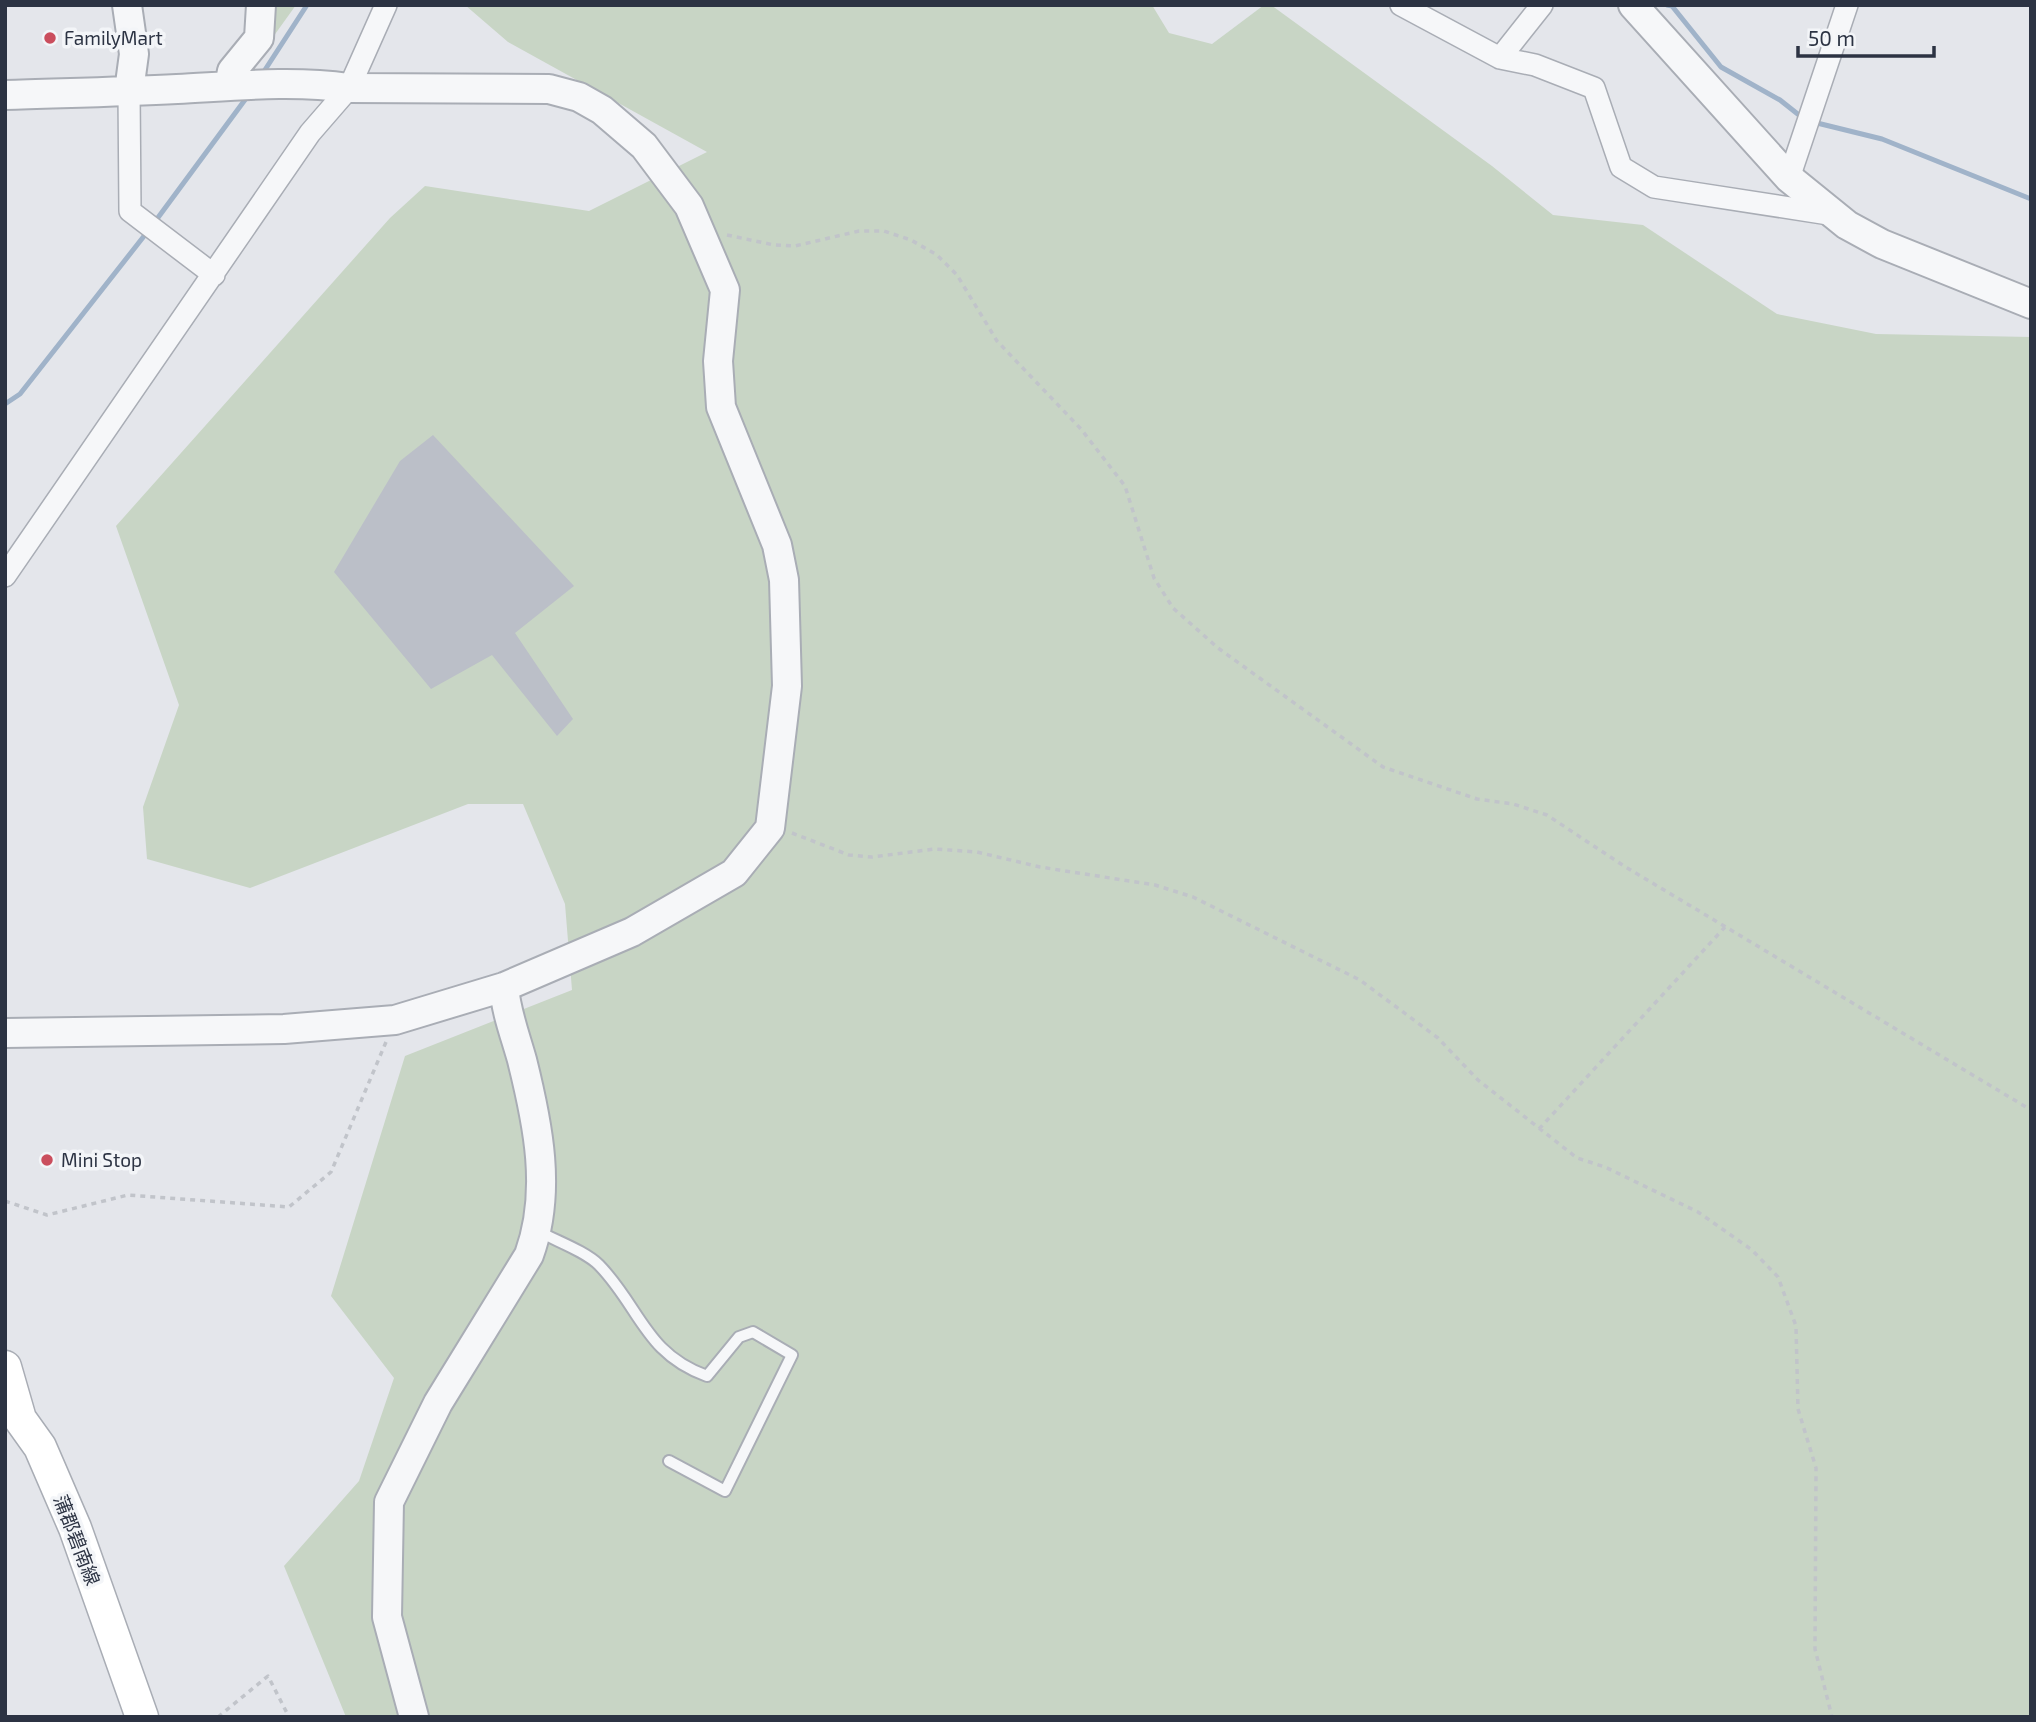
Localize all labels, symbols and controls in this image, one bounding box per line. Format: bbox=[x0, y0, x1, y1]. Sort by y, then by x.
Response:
scale bar bbox=[1798, 14, 1934, 58]
text: 50 m bbox=[1808, 25, 1855, 50]
place label: FamilyMart bbox=[64, 26, 163, 49]
marker: FamilyMart bbox=[42, 30, 58, 46]
place label: Mini Stop bbox=[61, 1148, 142, 1171]
marker: Mini Stop bbox=[39, 1152, 55, 1168]
street label: 蒲郡碧南線 bbox=[50, 1491, 105, 1588]

